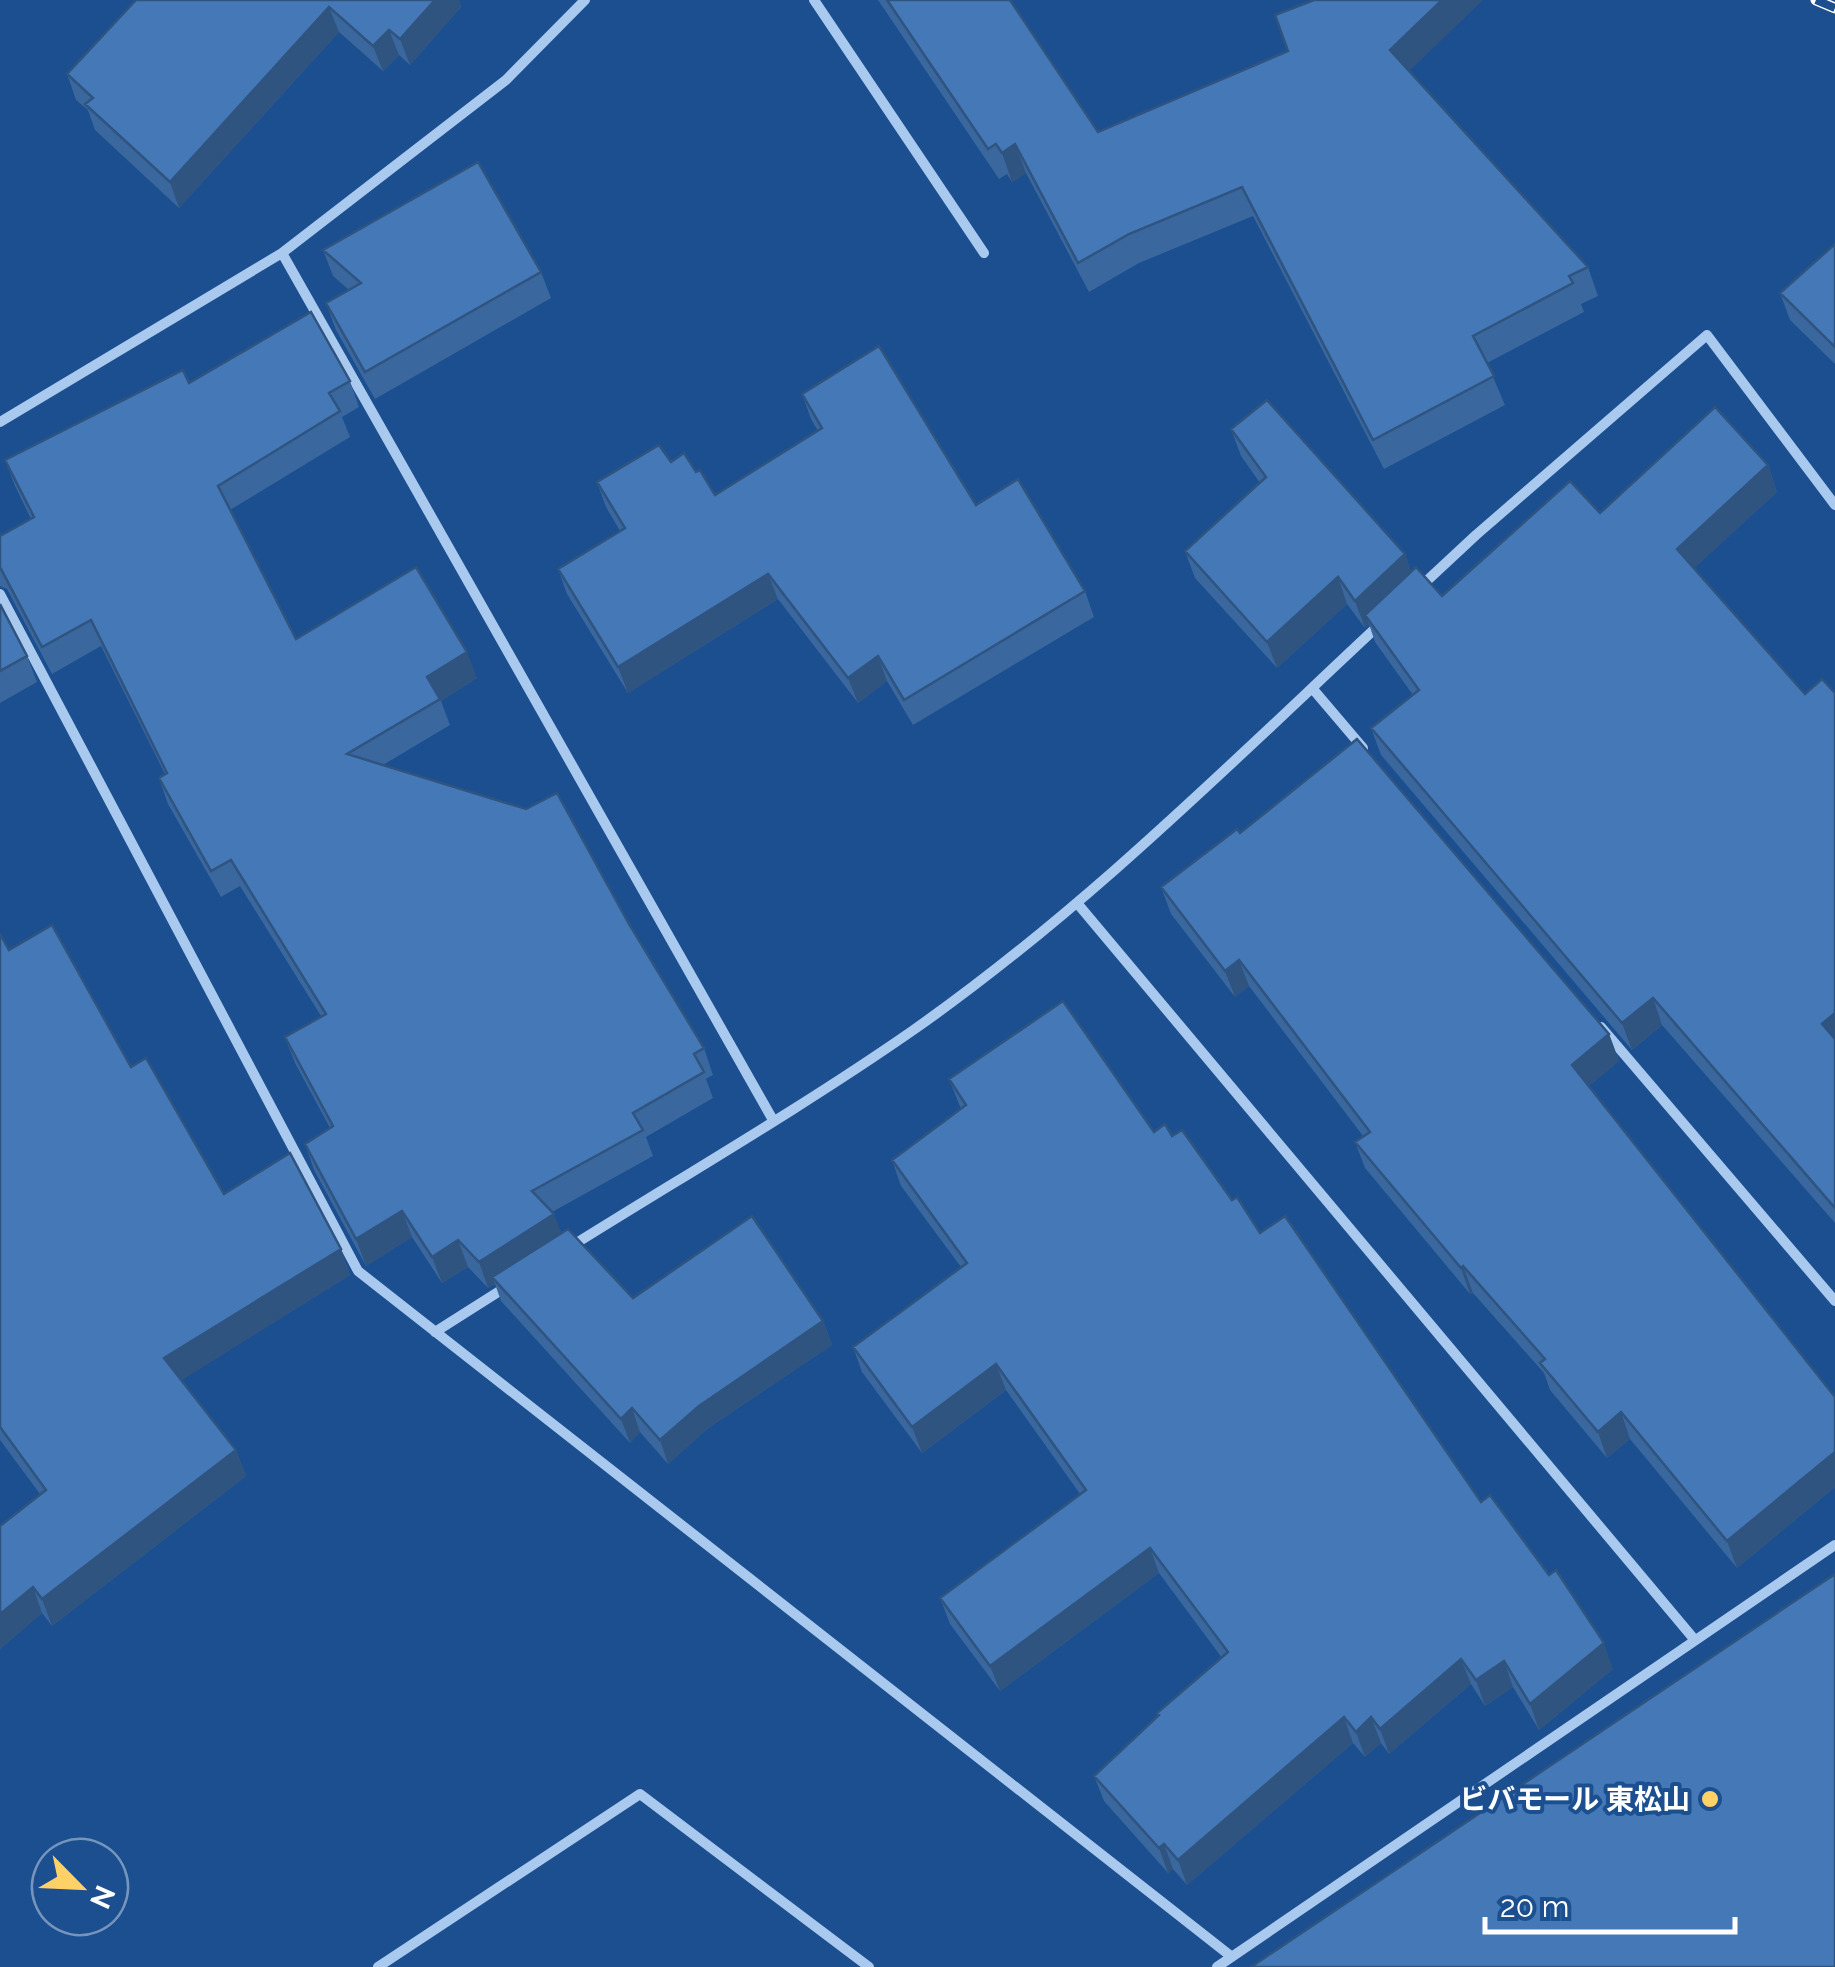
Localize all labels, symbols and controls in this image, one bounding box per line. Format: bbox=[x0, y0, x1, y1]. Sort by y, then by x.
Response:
place label: ビバモール 東松山 bbox=[1459, 1783, 1690, 1816]
marker: ビバモール 東松山 bbox=[1699, 1788, 1721, 1810]
north arrow bbox=[30, 1837, 130, 1937]
scale bar bbox=[1485, 1872, 1735, 1934]
text: N bbox=[83, 1880, 122, 1913]
text: 20 m bbox=[1500, 1889, 1569, 1924]

